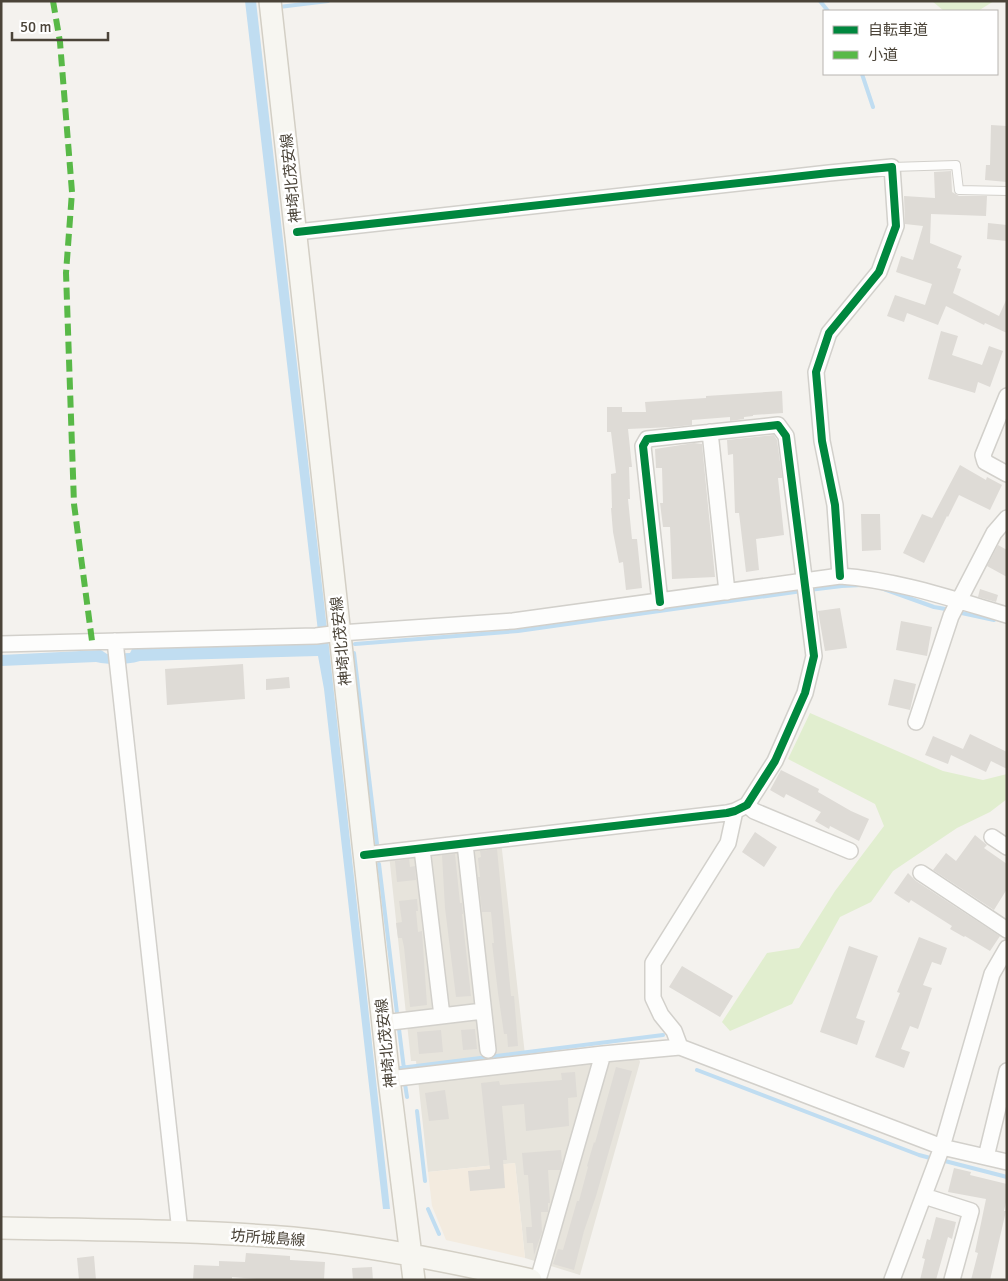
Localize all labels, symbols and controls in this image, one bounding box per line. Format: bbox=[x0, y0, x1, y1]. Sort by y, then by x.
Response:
scale bar bbox=[12, 10, 109, 42]
legend bbox=[823, 10, 998, 75]
text: 50 m bbox=[20, 18, 51, 36]
text: 自転車道 bbox=[868, 21, 928, 39]
text: 小道 bbox=[868, 46, 898, 64]
street label: 神埼北茂安線 bbox=[277, 132, 305, 224]
street label: 神埼北茂安線 bbox=[327, 595, 355, 687]
street label: 神埼北茂安線 bbox=[372, 997, 400, 1089]
street label: 坊所城島線 bbox=[230, 1226, 306, 1250]

